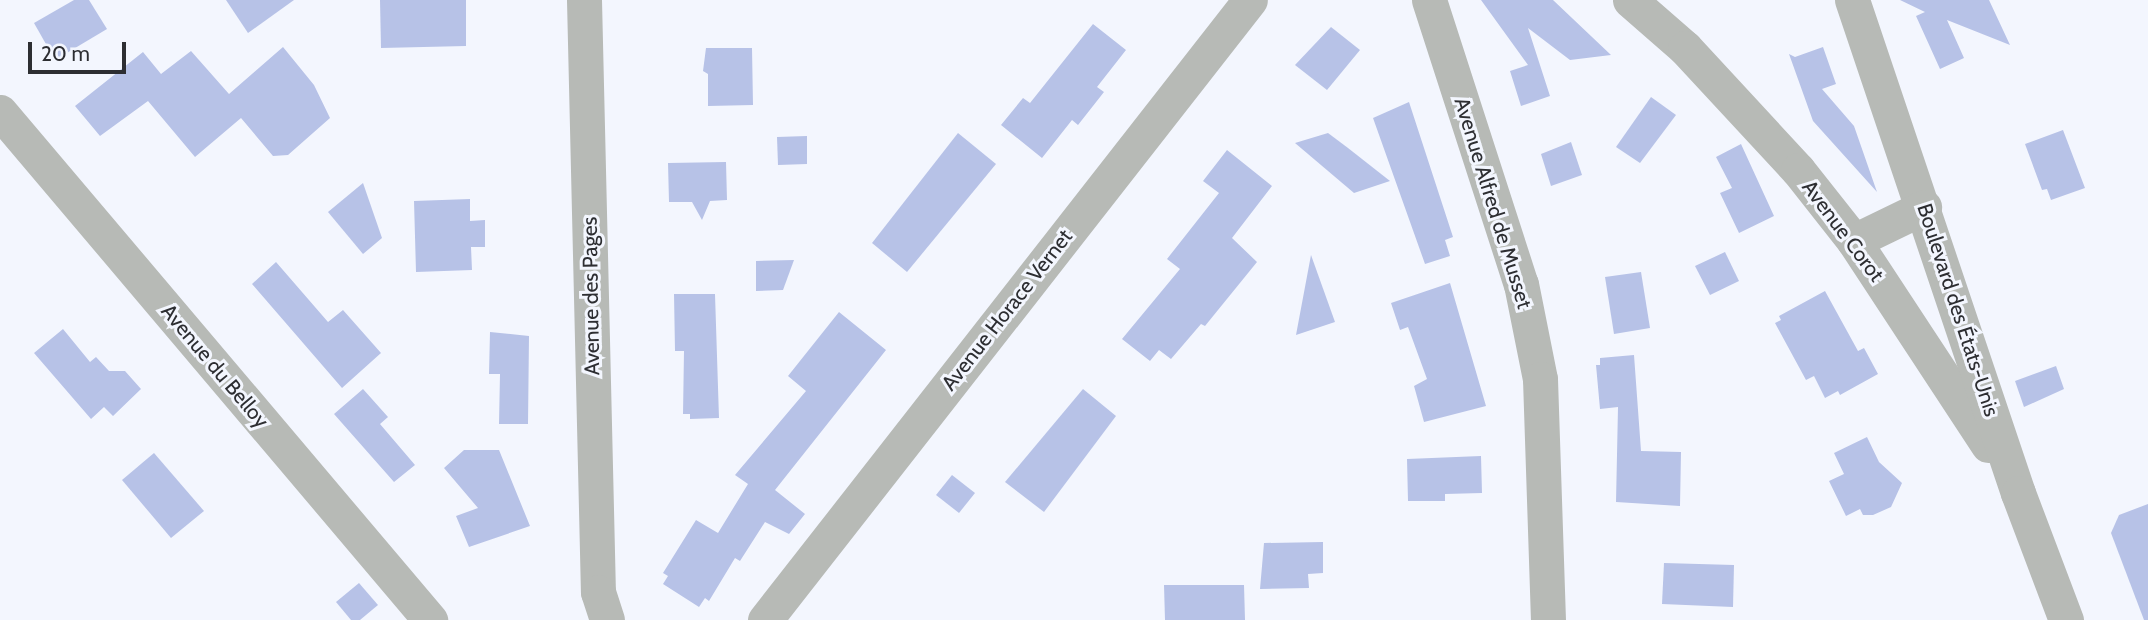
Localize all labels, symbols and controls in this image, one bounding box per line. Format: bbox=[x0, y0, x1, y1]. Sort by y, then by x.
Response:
scale bar bbox=[32, 28, 130, 72]
text: 20 m bbox=[41, 41, 90, 66]
street label: Avenue Alfred de Musset bbox=[1449, 94, 1537, 312]
street label: Avenue Corot bbox=[1797, 175, 1889, 287]
street label: Boulevard des États-Unis bbox=[1912, 200, 2004, 420]
street label: Avenue des Pages bbox=[577, 216, 605, 376]
street label: Avenue Horace Vernet bbox=[936, 224, 1078, 396]
street label: Avenue du Belloy bbox=[156, 299, 274, 433]

